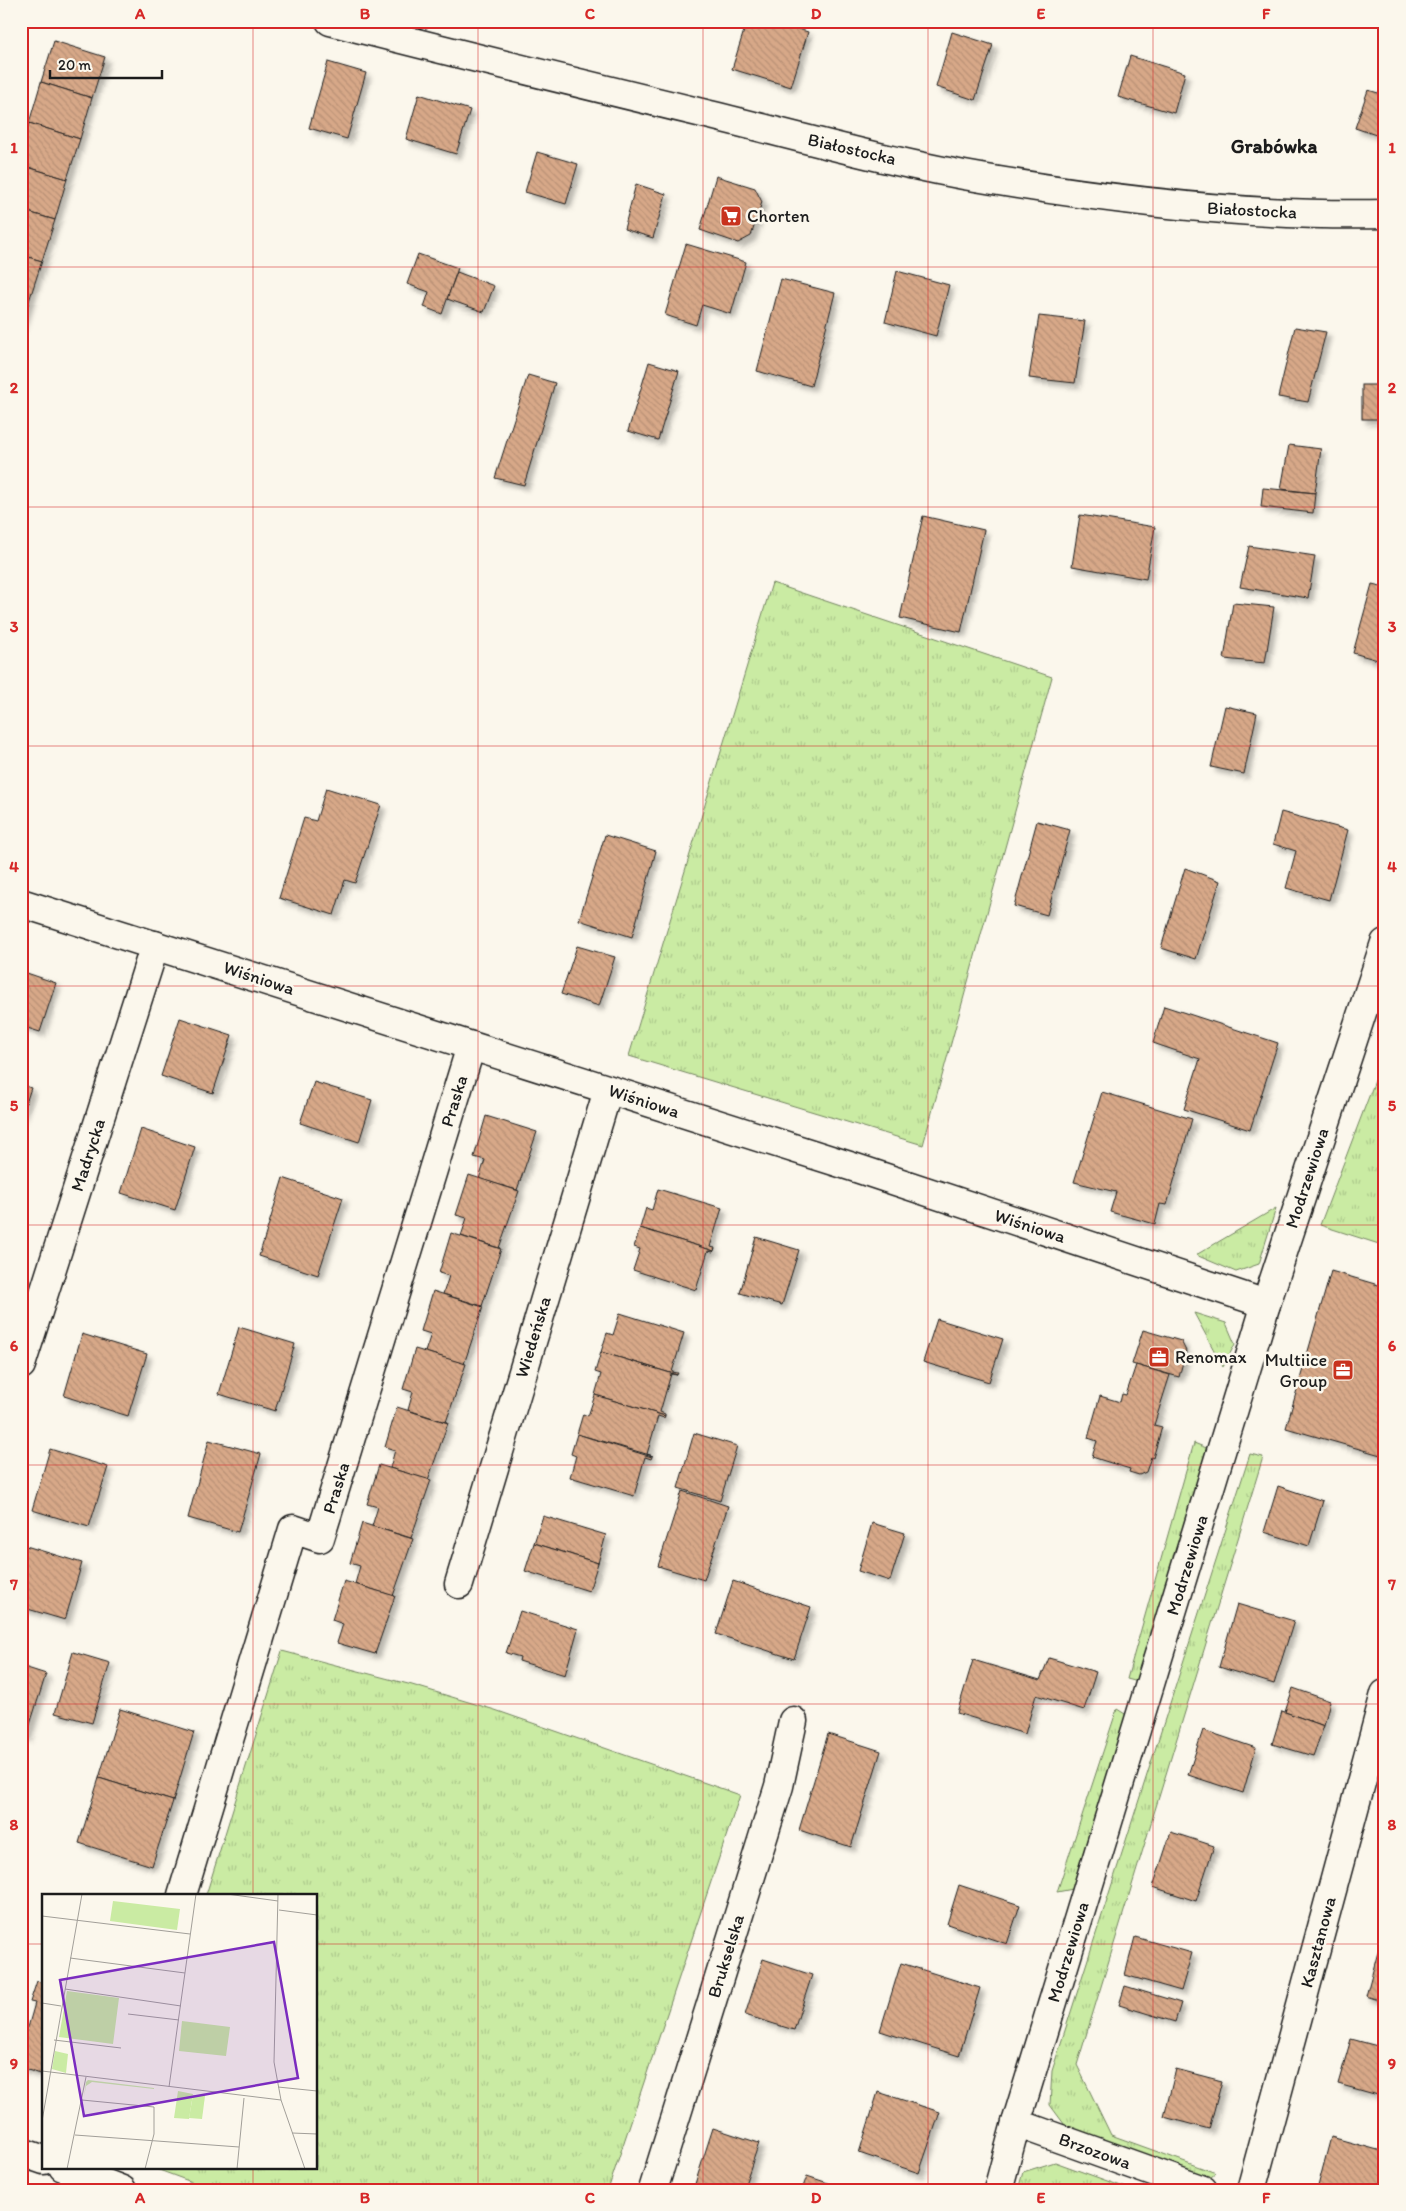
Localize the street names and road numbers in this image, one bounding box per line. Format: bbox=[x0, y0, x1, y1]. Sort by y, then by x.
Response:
street label: Białostocka bbox=[806, 128, 898, 170]
street label: Białostocka bbox=[1207, 197, 1298, 223]
street label: Wiśniowa bbox=[221, 956, 298, 1000]
street label: Praska bbox=[436, 1072, 472, 1130]
street label: Wiśniowa bbox=[606, 1079, 683, 1123]
street label: Madrycka bbox=[66, 1116, 110, 1194]
street label: Modrzewiowa bbox=[1280, 1125, 1334, 1231]
street label: Wiśniowa bbox=[992, 1204, 1069, 1248]
street label: Wiedeńska bbox=[510, 1293, 556, 1380]
street label: Praska bbox=[318, 1459, 354, 1517]
street label: Modrzewiowa bbox=[1161, 1512, 1213, 1618]
street label: Kasztanowa bbox=[1295, 1893, 1341, 1990]
street label: Modrzewiowa bbox=[1042, 1899, 1094, 2005]
street label: Brukselska bbox=[703, 1911, 749, 2000]
street label: Brzozowa bbox=[1056, 2128, 1135, 2174]

